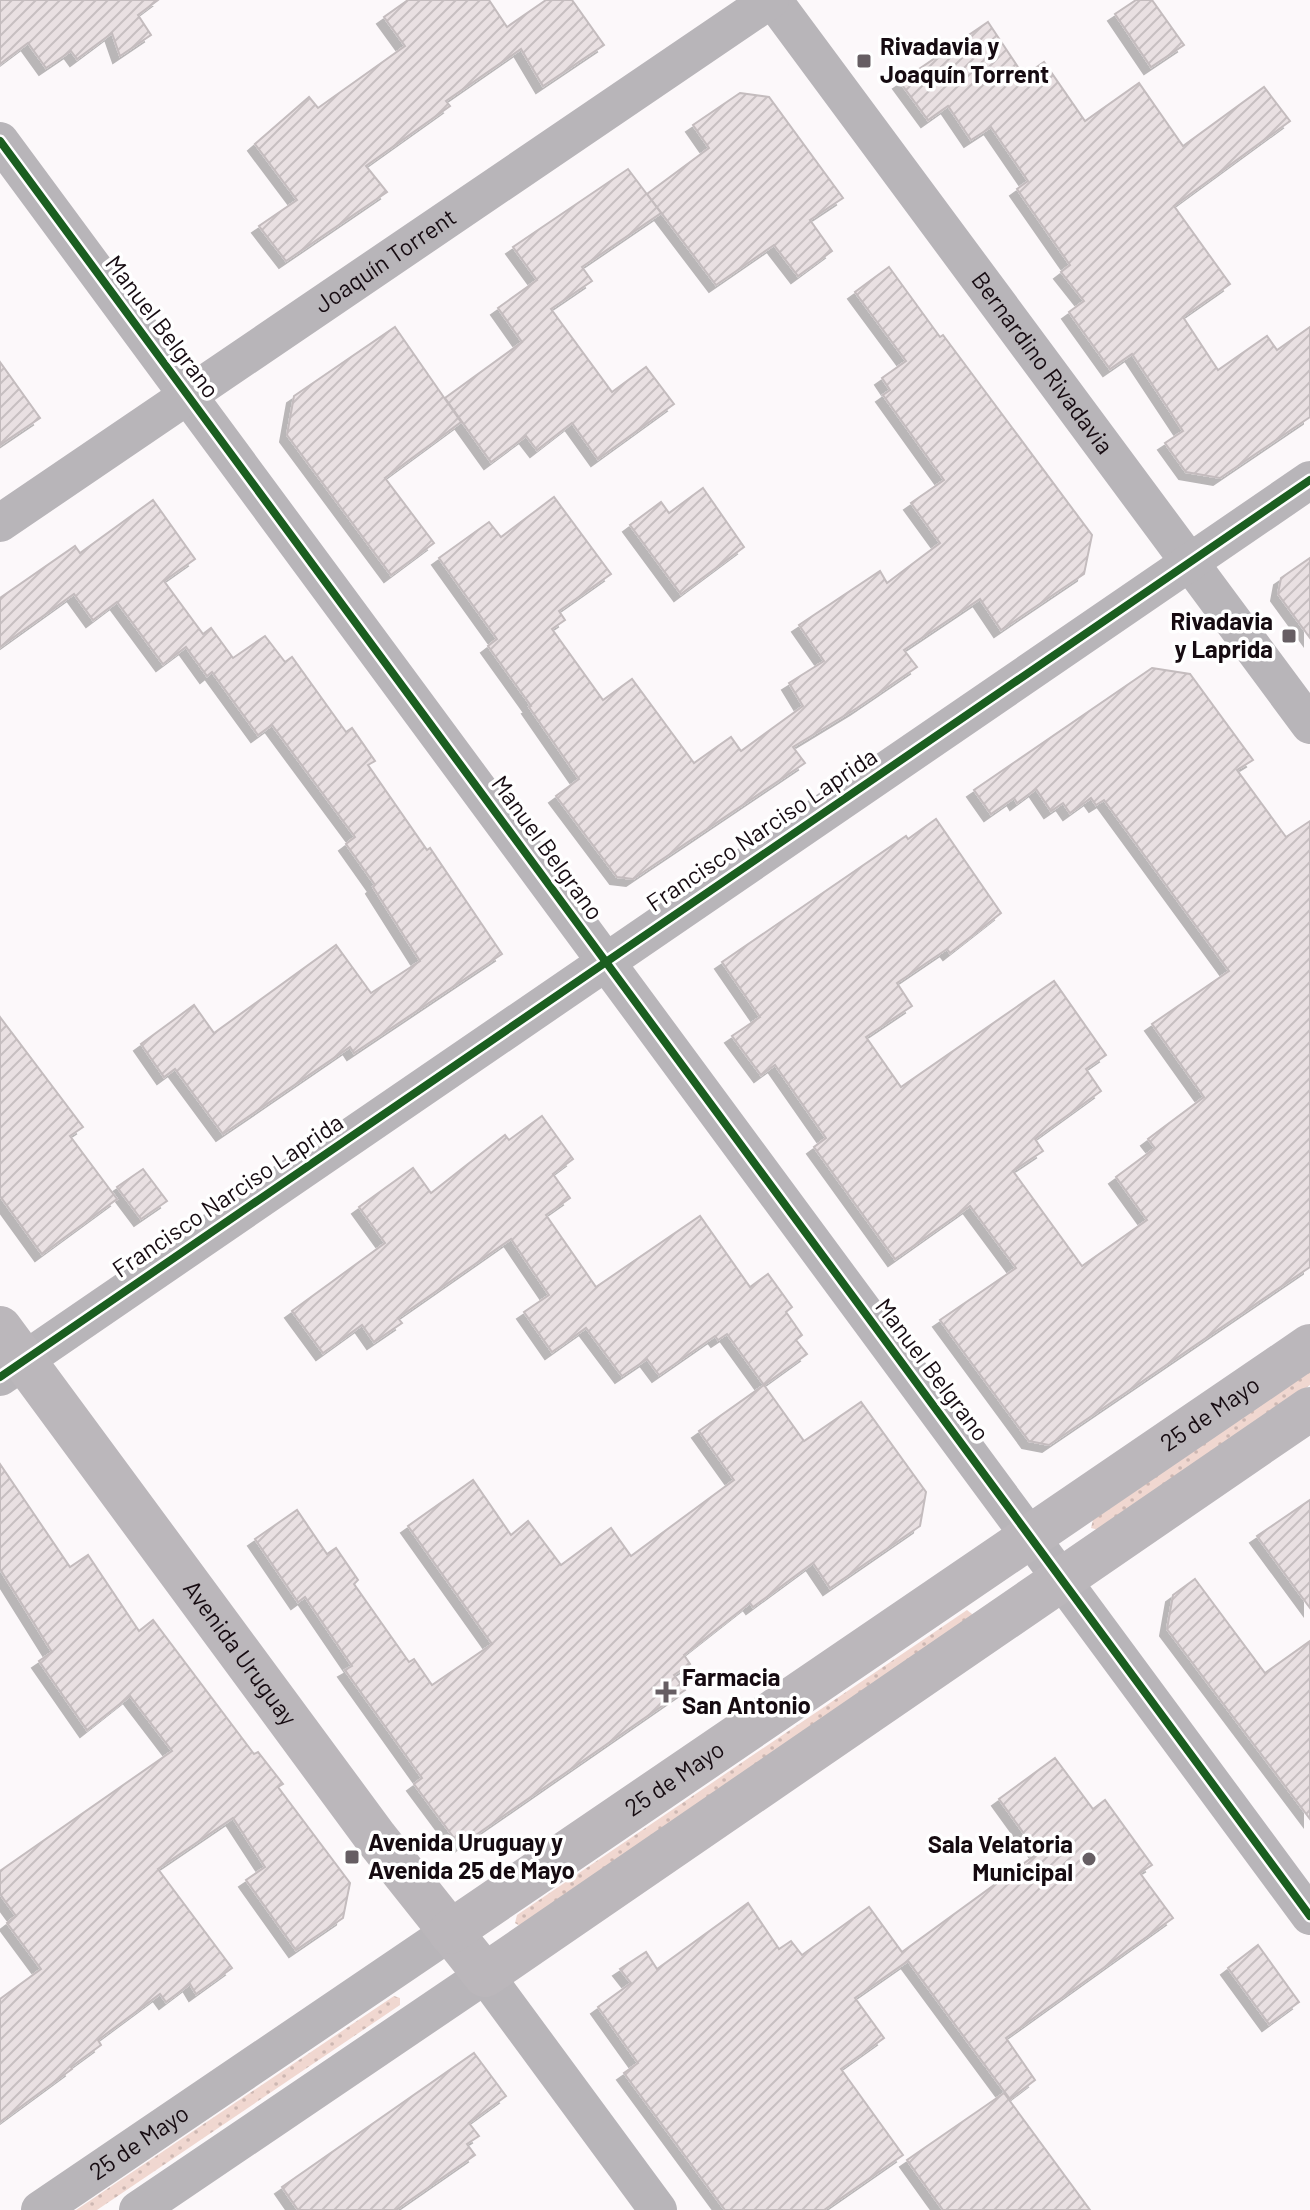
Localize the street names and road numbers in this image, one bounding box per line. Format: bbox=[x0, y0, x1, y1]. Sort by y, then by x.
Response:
street label: Joaquín Torrent bbox=[308, 202, 461, 318]
street label: Manuel Belgrano bbox=[100, 249, 226, 403]
street label: Bernardino Rivadavia bbox=[966, 265, 1120, 459]
street label: Francisco Narciso Laprida bbox=[640, 741, 882, 917]
street label: Manuel Belgrano bbox=[486, 769, 610, 925]
street label: Francisco Narciso Laprida bbox=[106, 1107, 348, 1283]
street label: Manuel Belgrano bbox=[870, 1292, 996, 1446]
street label: 25 de Mayo bbox=[1154, 1369, 1265, 1457]
street label: Avenida Uruguay bbox=[178, 1574, 304, 1731]
street label: 25 de Mayo bbox=[619, 1734, 729, 1822]
street label: 25 de Mayo bbox=[83, 2097, 194, 2185]

